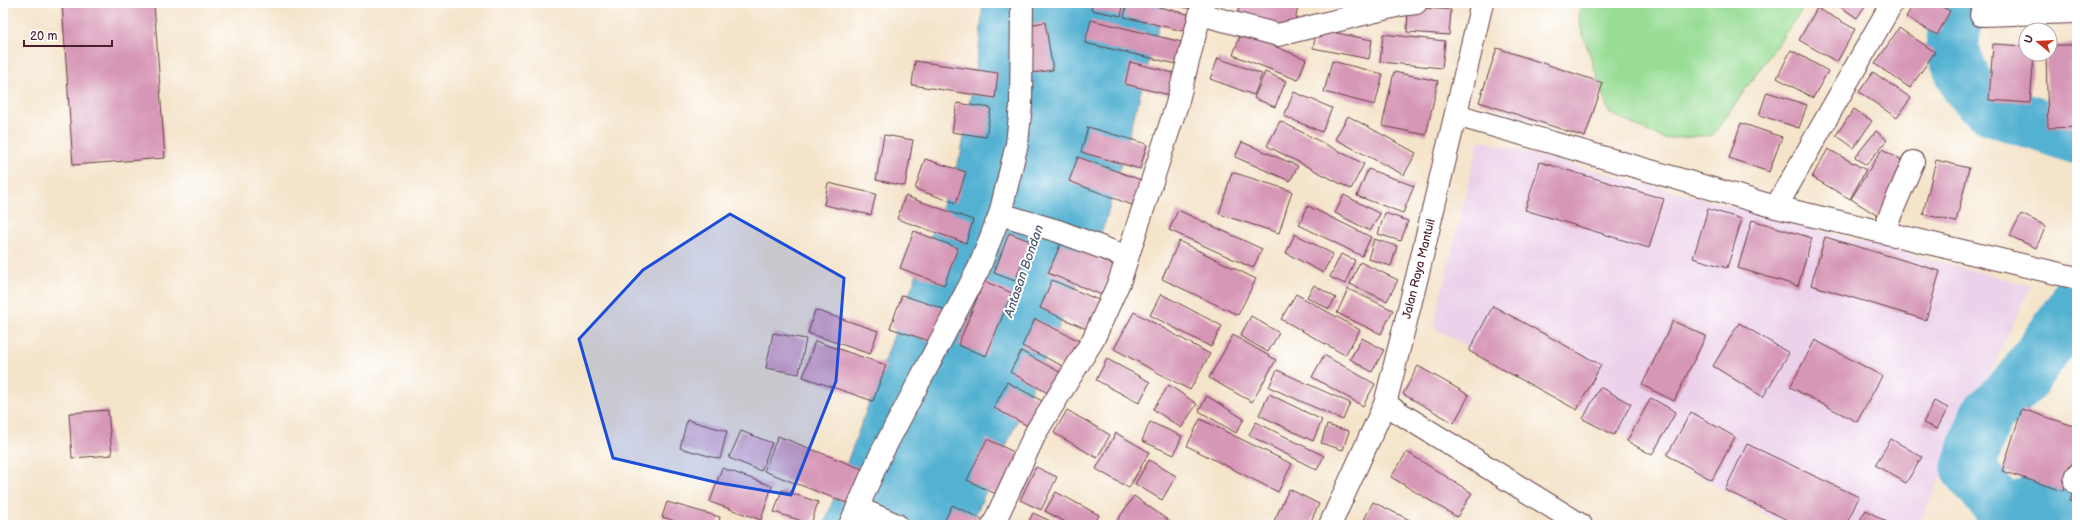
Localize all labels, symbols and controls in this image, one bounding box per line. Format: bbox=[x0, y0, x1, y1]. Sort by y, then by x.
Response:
scale bar bbox=[24, 22, 112, 48]
north arrow bbox=[2018, 22, 2058, 62]
text: 20 m bbox=[30, 29, 57, 44]
text: U bbox=[2022, 33, 2036, 45]
street label: Jalan Raya Mantuil bbox=[1399, 218, 1439, 320]
water label: Antasan Bondan bbox=[1000, 223, 1047, 320]

